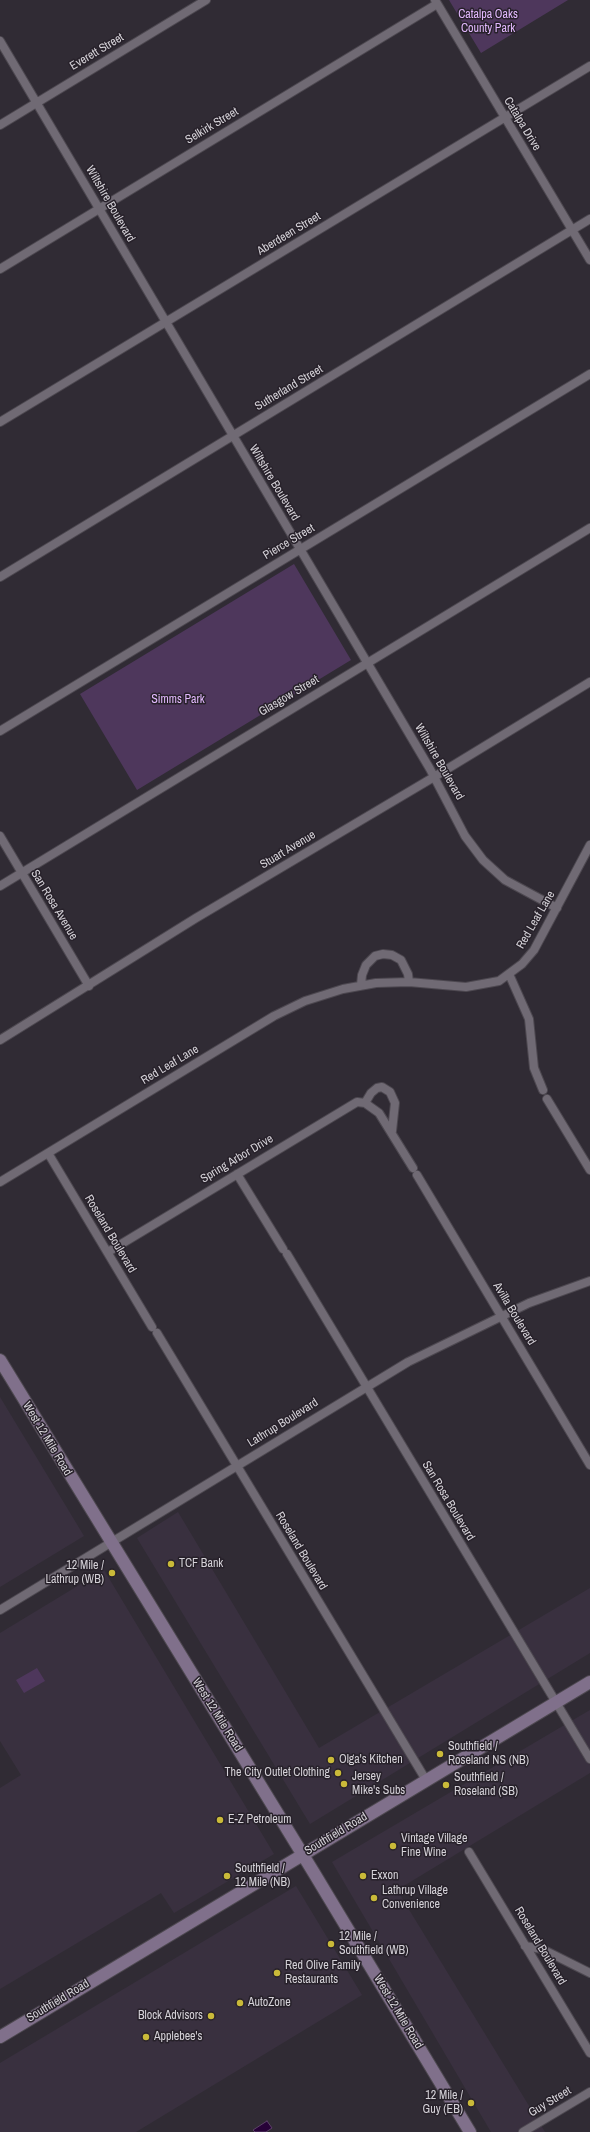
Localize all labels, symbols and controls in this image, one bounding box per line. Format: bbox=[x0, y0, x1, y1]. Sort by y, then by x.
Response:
park label: Catalpa Oaks County Park bbox=[458, 8, 518, 36]
street label: Everett Street bbox=[68, 30, 126, 74]
street label: Catalpa Drive bbox=[500, 95, 544, 153]
street label: Selkirk Street bbox=[183, 105, 241, 147]
street label: Wiltshire Boulevard bbox=[82, 163, 138, 245]
street label: Aberdeen Street bbox=[255, 209, 323, 259]
street label: Sutherland Street bbox=[252, 362, 326, 414]
street label: Wiltshire Boulevard bbox=[246, 442, 302, 524]
street label: Pierce Street bbox=[261, 521, 317, 563]
street label: Glasgow Street bbox=[256, 673, 322, 719]
park label: Simms Park bbox=[151, 693, 205, 707]
street label: Wiltshire Boulevard bbox=[411, 721, 467, 803]
street label: Stuart Avenue bbox=[258, 828, 318, 872]
street label: San Rosa Avenue bbox=[27, 867, 81, 943]
street label: Red Leaf Lane bbox=[514, 888, 558, 952]
street label: Red Leaf Lane bbox=[139, 1042, 201, 1088]
street label: Spring Arbor Drive bbox=[198, 1132, 276, 1186]
street label: Roseland Boulevard bbox=[81, 1192, 139, 1276]
street label: Avilla Boulevard bbox=[490, 1280, 538, 1348]
street label: Lathrup Boulevard bbox=[245, 1396, 321, 1450]
street label: West 12 Mile Road bbox=[19, 1400, 75, 1478]
street label: San Rosa Boulevard bbox=[419, 1459, 477, 1543]
street label: Roseland Boulevard bbox=[272, 1509, 330, 1593]
place label: TCF Bank bbox=[179, 1557, 223, 1571]
place label: 12 Mile / Lathrup (WB) bbox=[45, 1559, 104, 1587]
marker: TCF Bank bbox=[166, 1559, 176, 1569]
marker: 12 Mile / Lathrup (WB) bbox=[107, 1568, 117, 1578]
street label: West 12 Mile Road bbox=[189, 1676, 245, 1754]
place label: Southfield / Roseland NS (NB) bbox=[448, 1740, 529, 1768]
marker: Southfield / Roseland NS (NB) bbox=[435, 1749, 445, 1759]
place label: Olga's Kitchen bbox=[339, 1753, 403, 1767]
marker: Olga's Kitchen bbox=[326, 1755, 336, 1765]
place label: The City Outlet Clothing bbox=[224, 1766, 330, 1780]
marker: The City Outlet Clothing bbox=[333, 1768, 343, 1778]
place label: Jersey Mike's Subs bbox=[352, 1770, 405, 1798]
place label: Southfield / Roseland (SB) bbox=[454, 1771, 518, 1799]
marker: Jersey Mike's Subs bbox=[339, 1779, 349, 1789]
marker: Southfield / Roseland (SB) bbox=[441, 1780, 451, 1790]
street label: Southfield Road bbox=[302, 1810, 370, 1858]
place label: E-Z Petroleum bbox=[228, 1813, 291, 1827]
marker: E-Z Petroleum bbox=[215, 1815, 225, 1825]
place label: Vintage Village Fine Wine bbox=[401, 1832, 467, 1860]
marker: Vintage Village Fine Wine bbox=[388, 1841, 398, 1851]
place label: Southfield / 12 Mile (NB) bbox=[235, 1862, 290, 1890]
place label: Exxon bbox=[371, 1869, 398, 1883]
marker: Southfield / 12 Mile (NB) bbox=[222, 1871, 232, 1881]
marker: Exxon bbox=[358, 1871, 368, 1881]
place label: Lathrup Village Convenience bbox=[382, 1884, 448, 1912]
marker: Lathrup Village Convenience bbox=[369, 1893, 379, 1903]
street label: Roseland Boulevard bbox=[511, 1904, 569, 1988]
place label: 12 Mile / Southfield (WB) bbox=[339, 1930, 408, 1958]
marker: 12 Mile / Southfield (WB) bbox=[326, 1939, 336, 1949]
place label: Red Olive Family Restaurants bbox=[285, 1959, 361, 1987]
marker: Red Olive Family Restaurants bbox=[272, 1968, 282, 1978]
street label: West 12 Mile Road bbox=[370, 1973, 426, 2051]
street label: Southfield Road bbox=[24, 1977, 92, 2025]
place label: AutoZone bbox=[248, 1996, 291, 2010]
marker: AutoZone bbox=[235, 1998, 245, 2008]
place label: Block Advisors bbox=[138, 2009, 203, 2023]
marker: Block Advisors bbox=[206, 2011, 216, 2021]
place label: Applebee's bbox=[154, 2030, 202, 2044]
marker: Applebee's bbox=[141, 2032, 151, 2042]
street label: Guy Street bbox=[526, 2084, 574, 2120]
place label: 12 Mile / Guy (EB) bbox=[423, 2089, 463, 2117]
marker: 12 Mile / Guy (EB) bbox=[466, 2098, 476, 2108]

